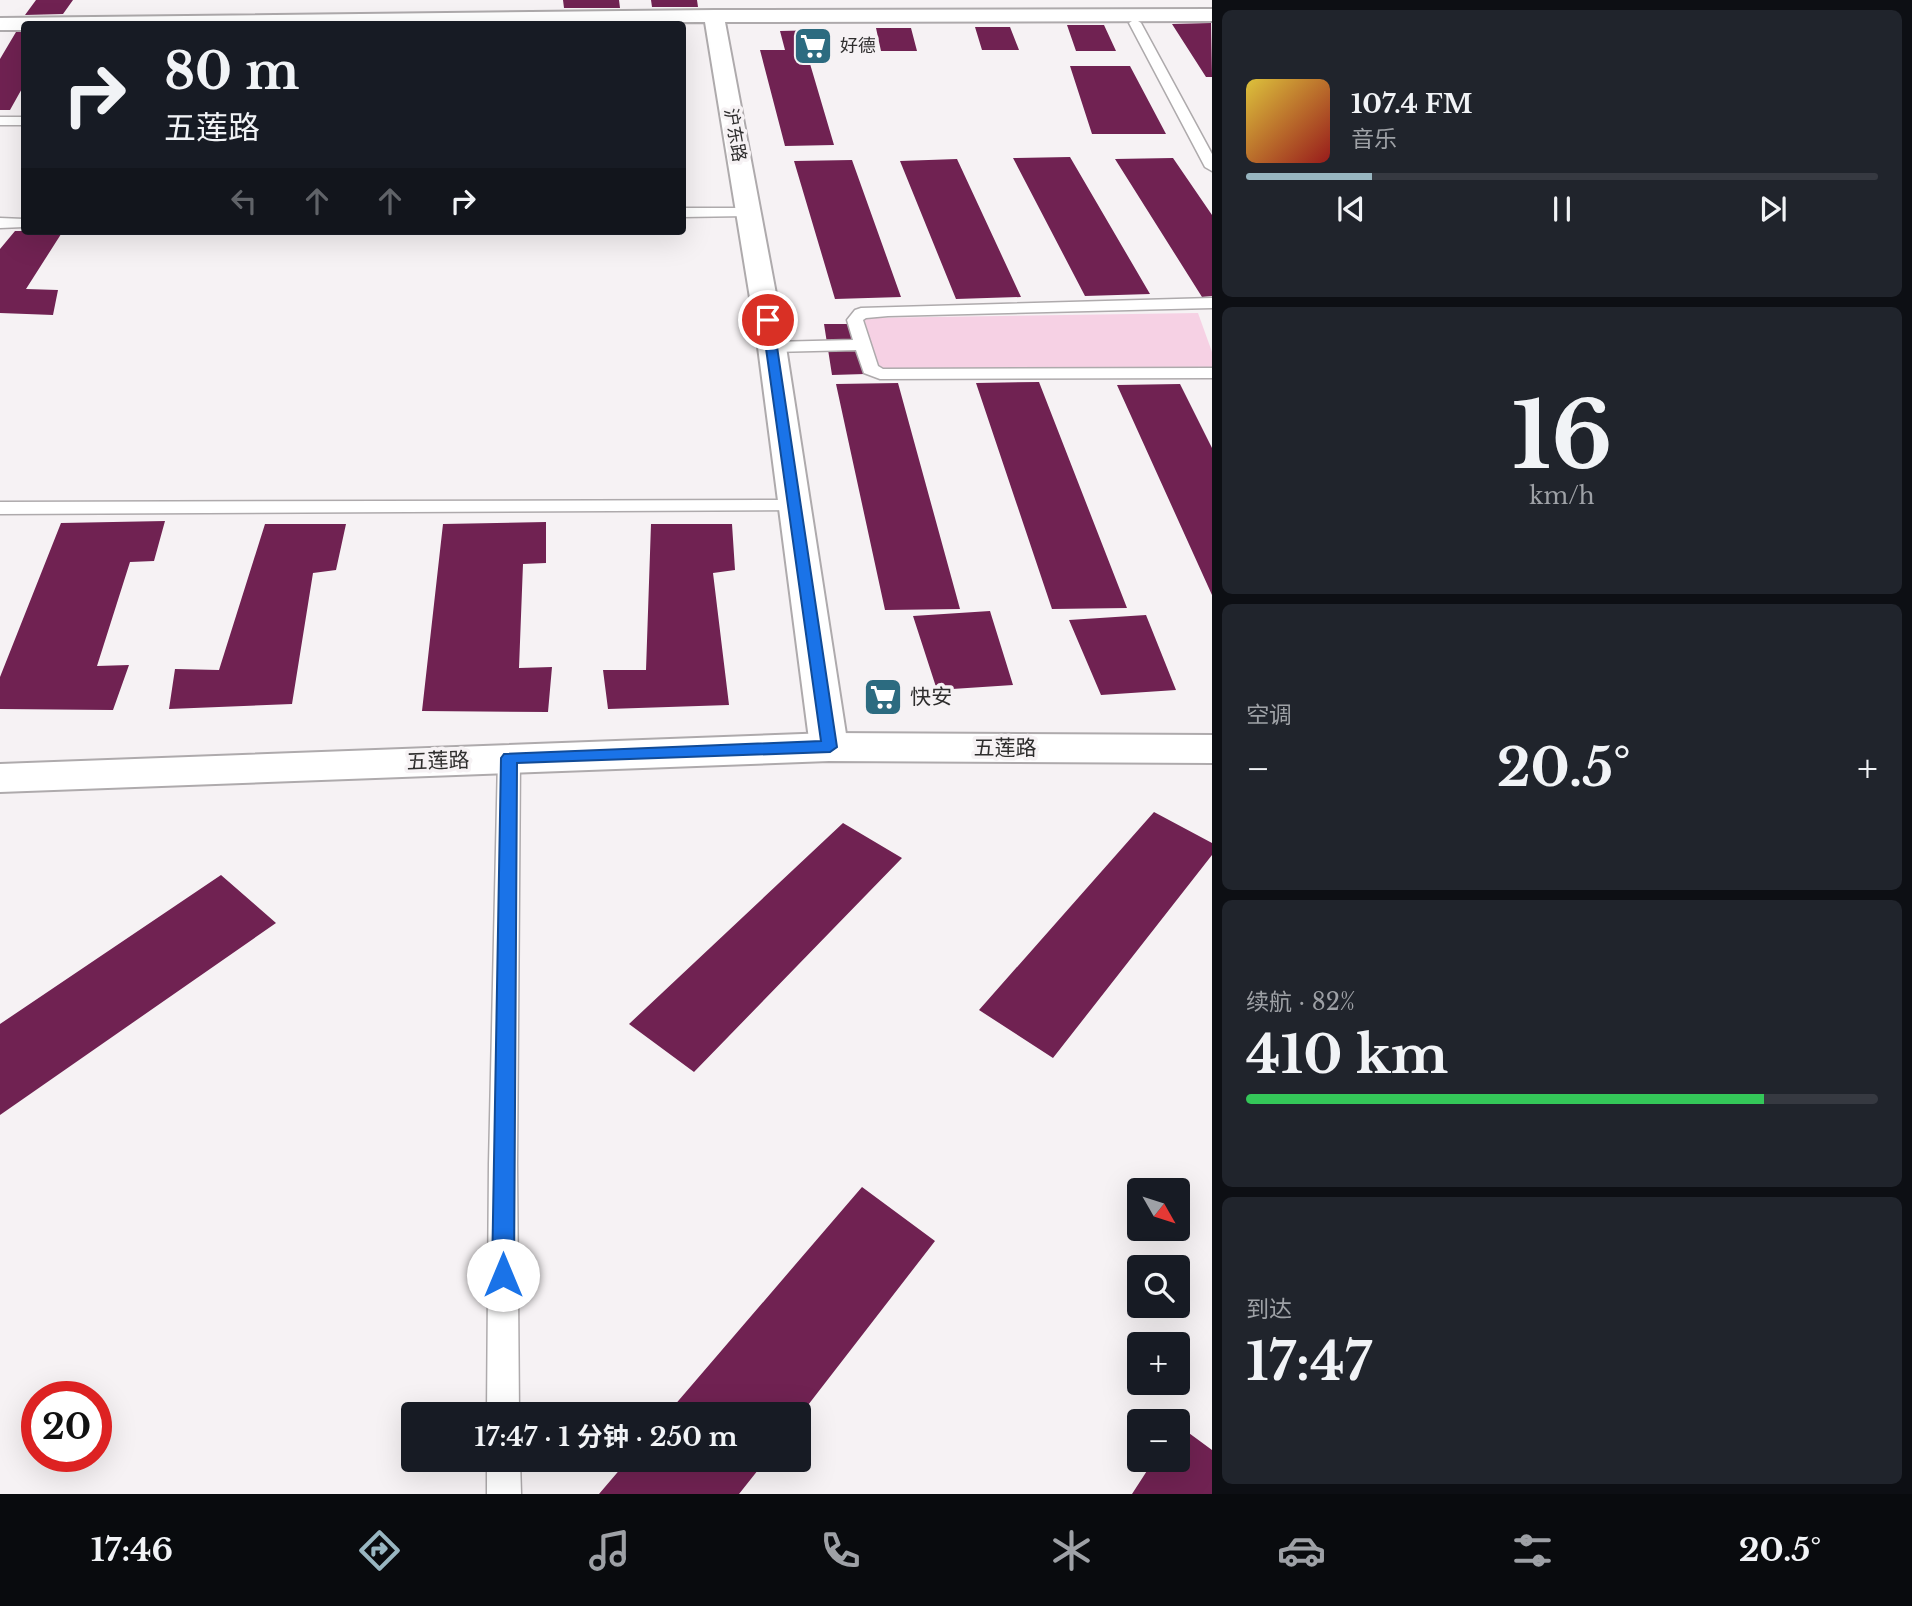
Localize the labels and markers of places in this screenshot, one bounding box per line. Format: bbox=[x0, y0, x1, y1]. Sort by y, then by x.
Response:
supermarket icon: 好德 bbox=[792, 25, 834, 67]
place label: 好德 bbox=[840, 35, 876, 57]
pin bbox=[738, 290, 798, 350]
supermarket icon: 快安 bbox=[862, 676, 904, 718]
place label: 快安 bbox=[910, 684, 952, 710]

